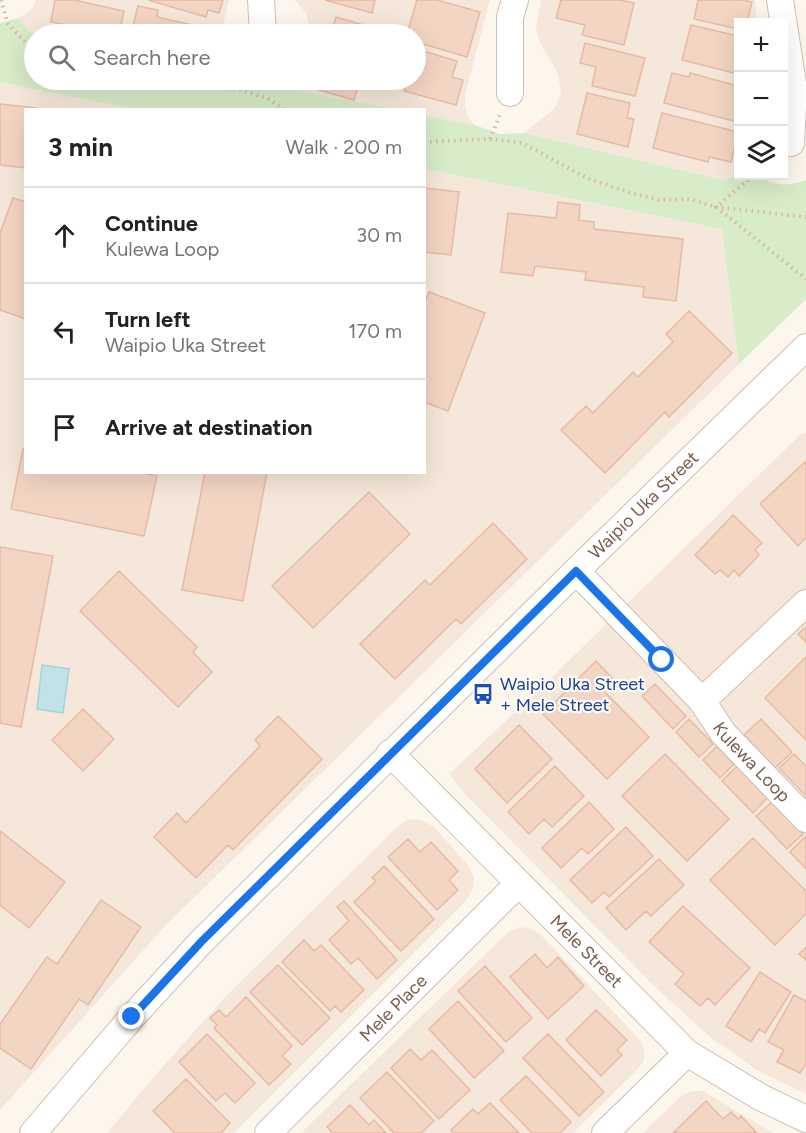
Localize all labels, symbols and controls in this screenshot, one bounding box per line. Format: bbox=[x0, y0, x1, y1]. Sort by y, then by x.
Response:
map controls bbox=[734, 18, 788, 180]
button: + bbox=[734, 18, 788, 72]
search box bbox=[24, 24, 426, 90]
icon: search bbox=[45, 41, 78, 74]
text: Search here bbox=[93, 44, 211, 71]
button: − bbox=[734, 72, 788, 126]
button: layers bbox=[734, 126, 788, 180]
text: 3 min bbox=[48, 131, 113, 163]
text: Walk · 200 m bbox=[286, 135, 402, 159]
text: Continue bbox=[105, 210, 198, 237]
icon: ahead bbox=[48, 219, 81, 252]
text: 30 m bbox=[356, 223, 402, 247]
text: Kulewa Loop bbox=[105, 237, 219, 261]
text: Turn left bbox=[105, 306, 191, 333]
icon: left bbox=[48, 315, 81, 348]
text: 170 m bbox=[348, 319, 402, 343]
text: Waipio Uka Street bbox=[105, 333, 266, 357]
icon: arrive bbox=[48, 411, 81, 444]
text: Arrive at destination bbox=[105, 414, 313, 441]
street label: Waipio Uka Street bbox=[584, 447, 703, 564]
route start bbox=[648, 646, 674, 672]
place label: Waipio Uka Street + Mele Street bbox=[500, 673, 645, 716]
bus stop icon: Waipio Uka Street + Mele Street bbox=[471, 682, 495, 706]
street label: Kulewa Loop bbox=[708, 718, 795, 807]
street label: Mele Street bbox=[545, 910, 627, 992]
street label: Mele Place bbox=[355, 970, 432, 1046]
route end bbox=[118, 1003, 144, 1029]

